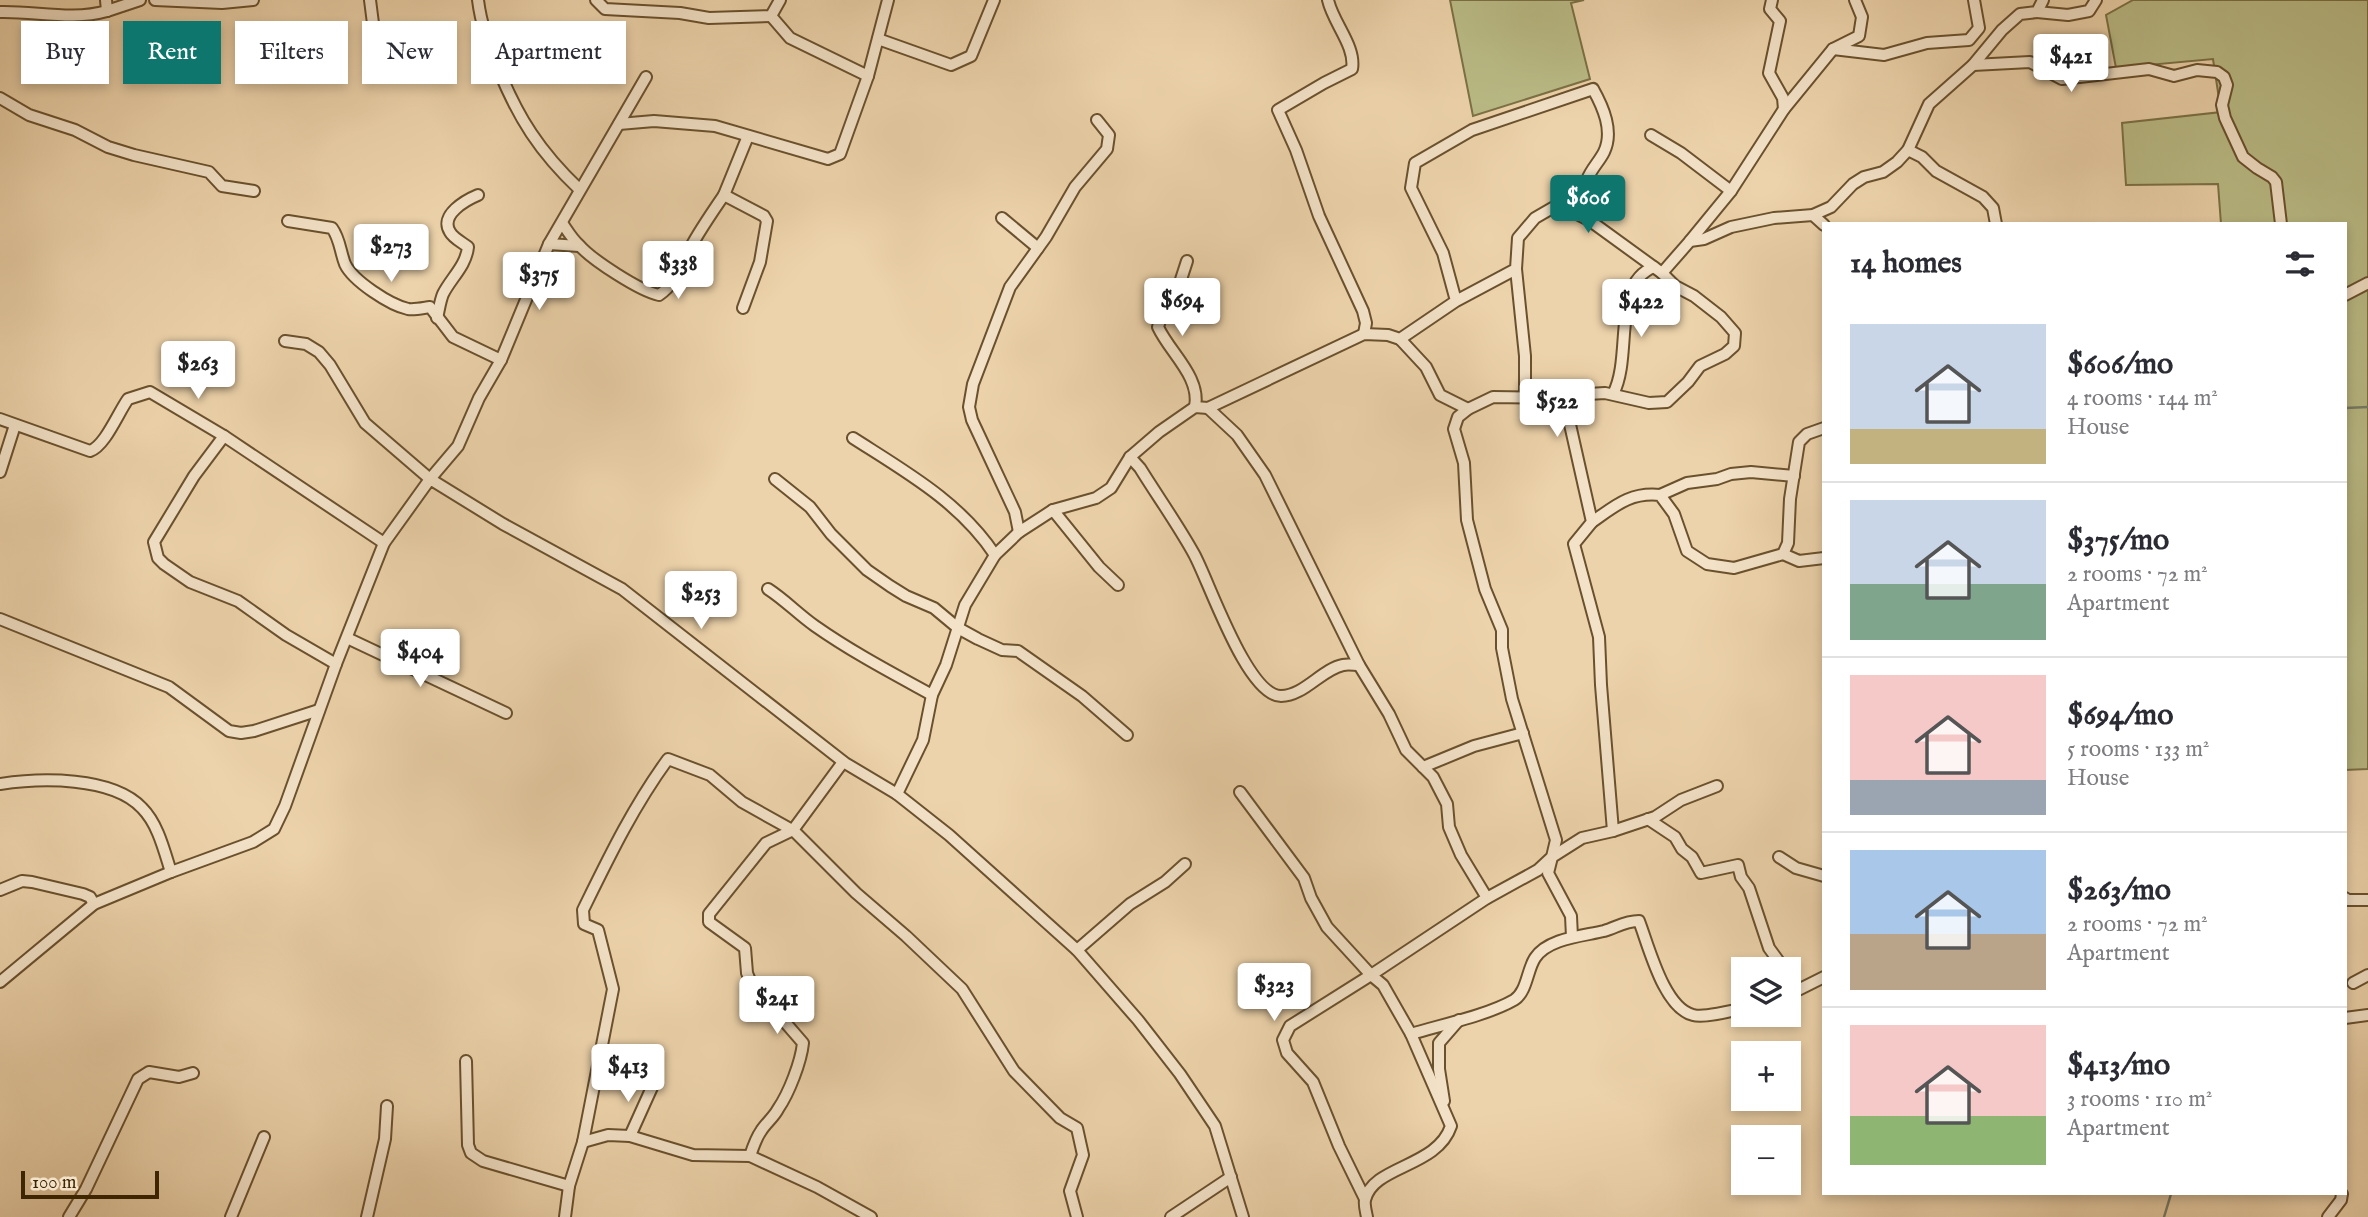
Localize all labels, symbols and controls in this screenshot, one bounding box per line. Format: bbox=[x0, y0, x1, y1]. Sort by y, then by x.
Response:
chip: Buy bbox=[21, 21, 109, 84]
chip: Rent bbox=[123, 21, 221, 84]
chip: Filters bbox=[235, 21, 348, 84]
chip: New bbox=[362, 21, 457, 84]
chip: Apartment bbox=[471, 21, 626, 84]
pin: $421 bbox=[2030, 34, 2112, 94]
text: $421 bbox=[2049, 42, 2093, 71]
pin: $606 bbox=[1547, 176, 1629, 235]
text: $606 bbox=[1566, 183, 1610, 212]
pin: $273 bbox=[350, 224, 432, 284]
text: $273 bbox=[370, 232, 412, 261]
pin: $338 bbox=[637, 242, 719, 301]
text: 14 homes bbox=[1850, 245, 1962, 283]
icon: filters bbox=[2281, 245, 2319, 283]
text: $338 bbox=[659, 249, 697, 278]
pin: $375 bbox=[498, 252, 580, 312]
text: $375 bbox=[519, 260, 559, 289]
pin: $694 bbox=[1141, 278, 1223, 338]
pin: $422 bbox=[1600, 280, 1682, 339]
text: $694 bbox=[1160, 286, 1204, 315]
text: $422 bbox=[1618, 287, 1664, 316]
pin: $263 bbox=[157, 342, 239, 401]
text: $606/mo bbox=[2067, 346, 2173, 384]
text: $263 bbox=[177, 349, 219, 378]
icon: home bbox=[1906, 352, 1990, 436]
pin: $522 bbox=[1516, 380, 1598, 439]
text: 4 rooms · 144 m² bbox=[2067, 384, 2218, 413]
text: $522 bbox=[1536, 387, 1578, 416]
text: House bbox=[2067, 413, 2129, 442]
text: $375/mo bbox=[2067, 522, 2169, 560]
icon: home bbox=[1906, 528, 1990, 612]
text: 2 rooms · 72 m² bbox=[2067, 560, 2208, 589]
pin: $253 bbox=[660, 572, 742, 631]
text: $253 bbox=[681, 579, 721, 608]
text: Apartment bbox=[2067, 589, 2170, 618]
pin: $404 bbox=[379, 630, 461, 689]
text: $404 bbox=[397, 637, 443, 666]
text: $694/mo bbox=[2067, 697, 2173, 735]
icon: home bbox=[1906, 703, 1990, 787]
text: 5 rooms · 133 m² bbox=[2067, 735, 2210, 764]
text: House bbox=[2067, 764, 2129, 793]
text: $263/mo bbox=[2067, 872, 2171, 910]
icon: home bbox=[1906, 878, 1990, 962]
text: 2 rooms · 72 m² bbox=[2067, 910, 2208, 939]
text: Apartment bbox=[2067, 939, 2170, 968]
map controls bbox=[1731, 957, 1801, 1195]
button: layers bbox=[1731, 957, 1801, 1027]
pin: $323 bbox=[1233, 964, 1315, 1023]
text: $323 bbox=[1254, 971, 1294, 1000]
pin: $241 bbox=[736, 976, 818, 1036]
text: $241 bbox=[755, 984, 799, 1013]
button: + bbox=[1731, 1041, 1801, 1111]
pin: $413 bbox=[587, 1044, 669, 1104]
text: $413/mo bbox=[2067, 1047, 2170, 1085]
text: $413 bbox=[607, 1052, 649, 1081]
icon: home bbox=[1906, 1053, 1990, 1137]
text: 3 rooms · 110 m² bbox=[2067, 1085, 2212, 1114]
text: Apartment bbox=[2067, 1114, 2170, 1143]
button: − bbox=[1731, 1125, 1801, 1195]
scale bar bbox=[21, 1168, 159, 1200]
text: 100 m bbox=[32, 1171, 76, 1195]

